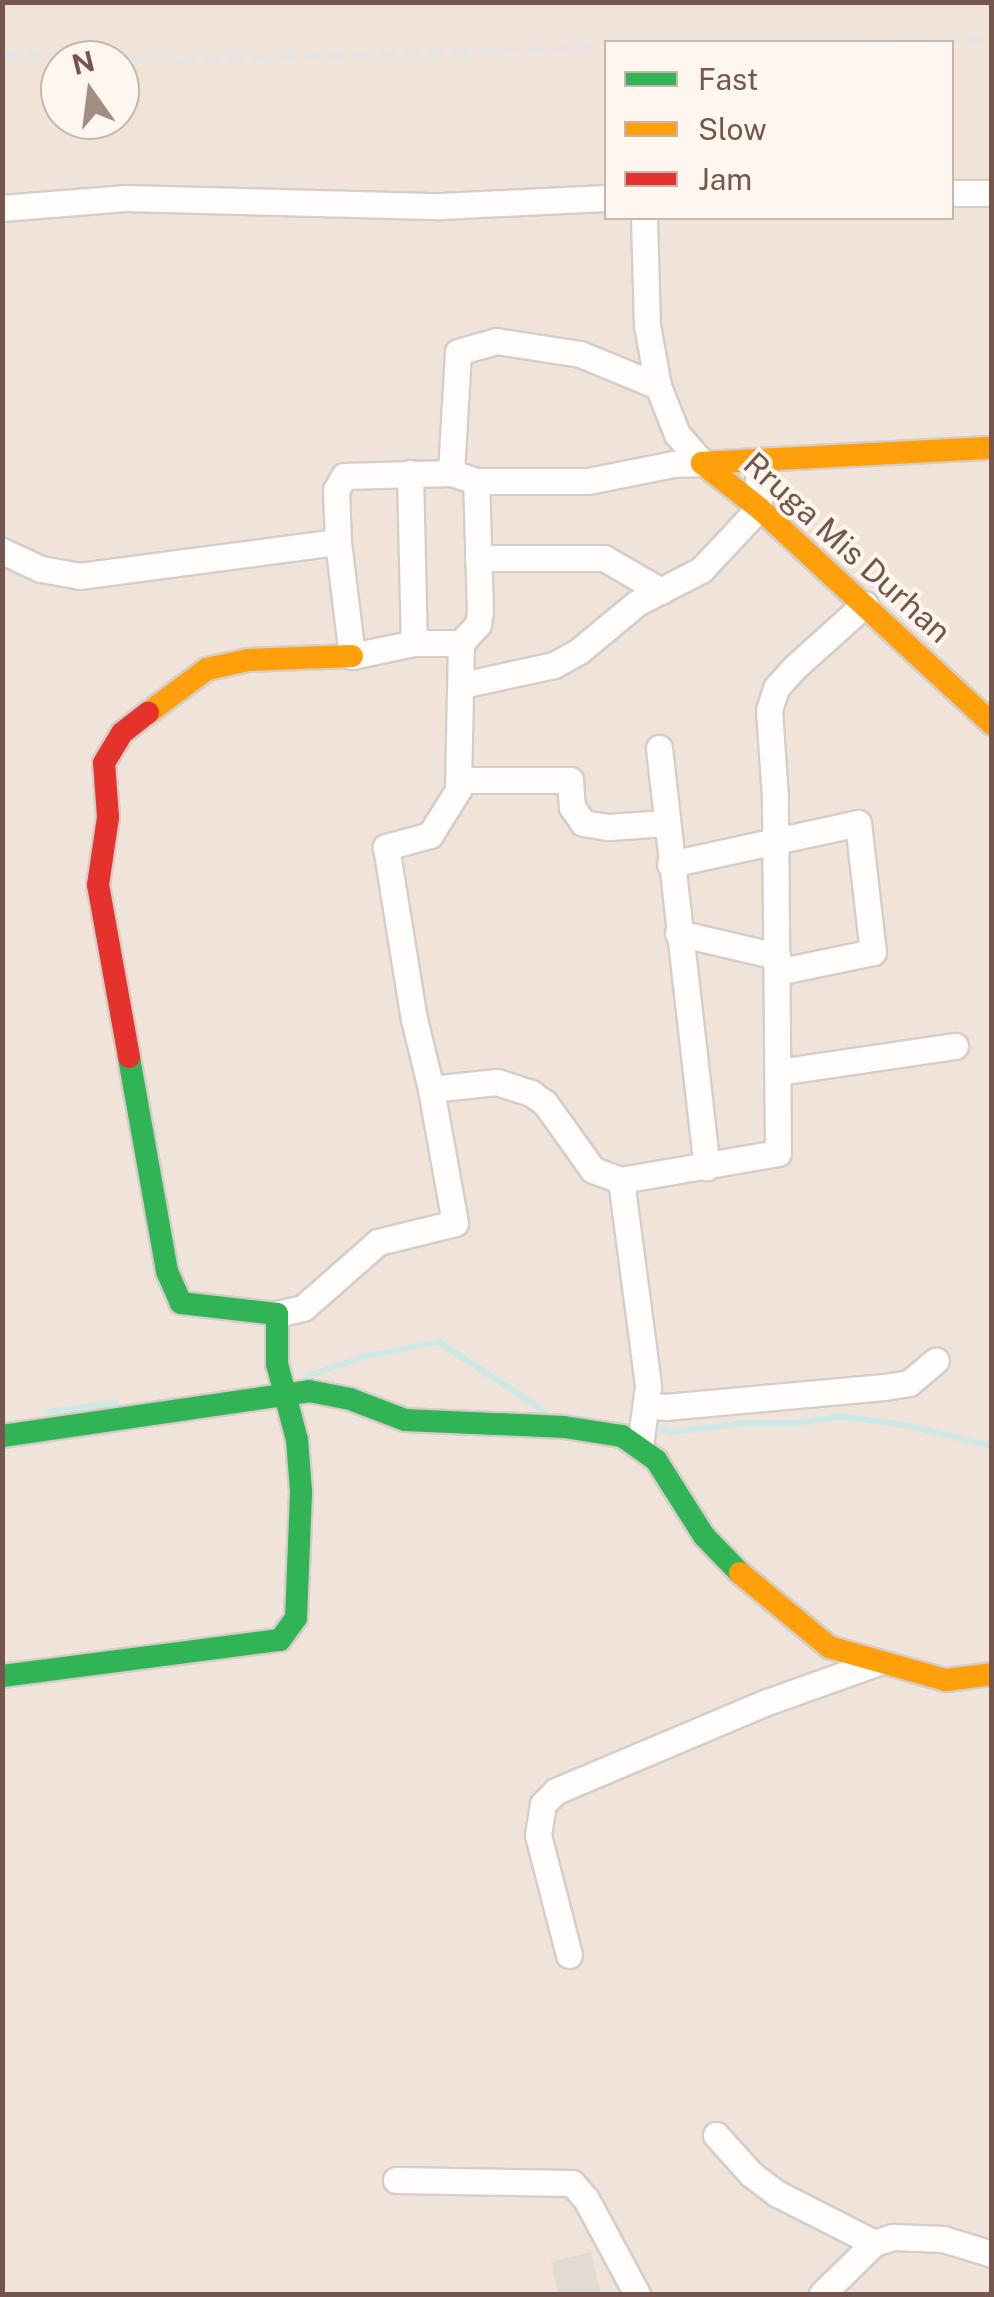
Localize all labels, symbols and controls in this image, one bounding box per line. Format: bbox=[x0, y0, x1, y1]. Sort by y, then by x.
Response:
north arrow bbox=[40, 40, 140, 140]
legend bbox=[604, 40, 954, 220]
text: N bbox=[68, 44, 98, 81]
text: Fast bbox=[698, 61, 758, 97]
text: Slow bbox=[698, 111, 767, 147]
text: Jam bbox=[698, 161, 752, 197]
street label: Rruga Mis Durhan bbox=[735, 445, 959, 651]

